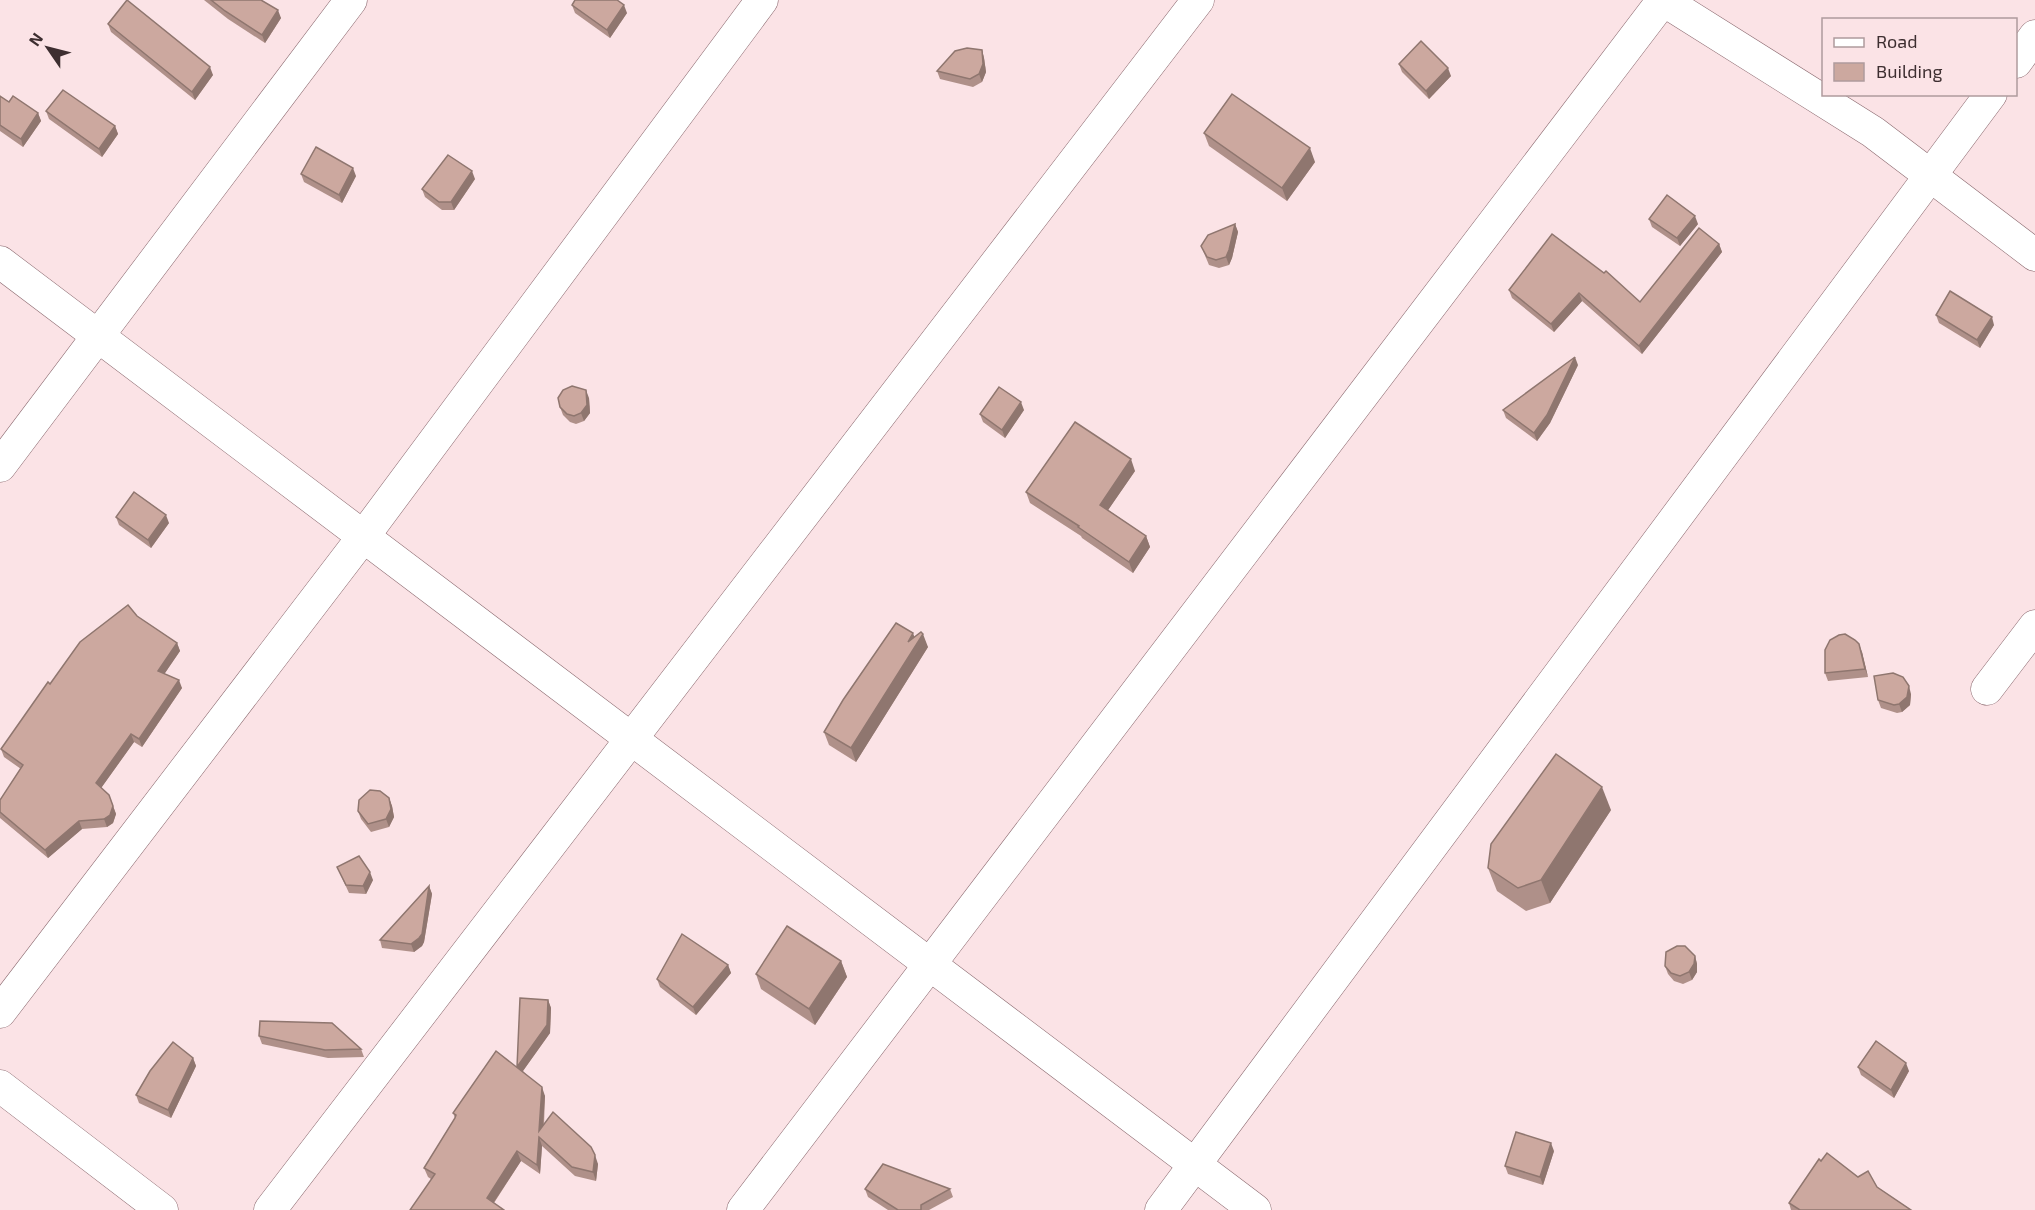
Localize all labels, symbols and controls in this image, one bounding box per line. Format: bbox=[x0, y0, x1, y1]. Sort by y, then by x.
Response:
north arrow bbox=[18, 18, 78, 78]
legend bbox=[1822, 18, 2017, 96]
text: N bbox=[24, 29, 46, 49]
text: Road bbox=[1876, 30, 1917, 52]
text: Building bbox=[1876, 60, 1943, 82]

